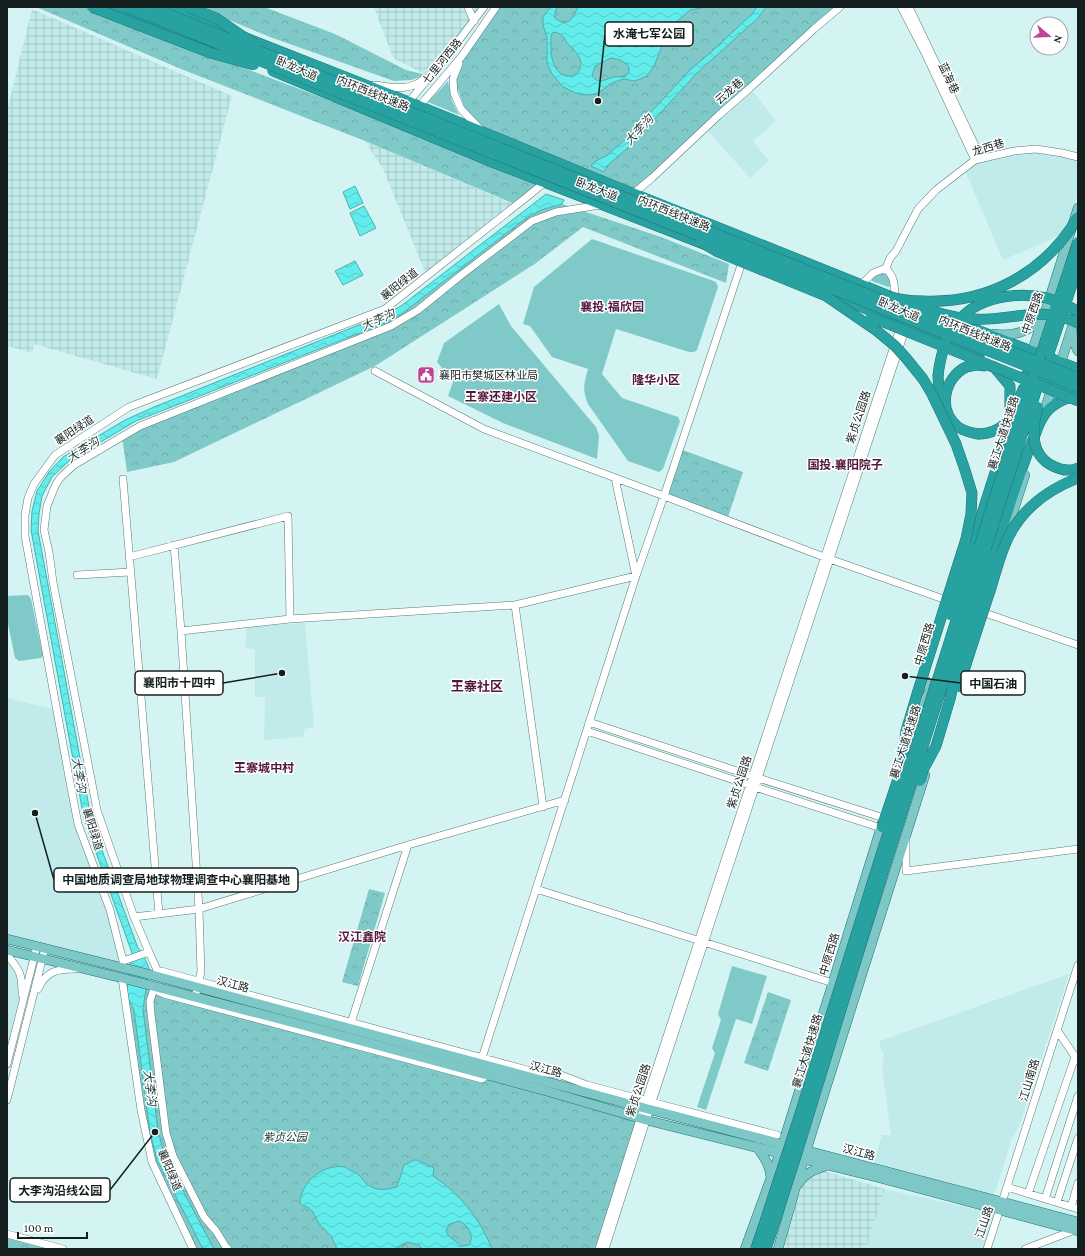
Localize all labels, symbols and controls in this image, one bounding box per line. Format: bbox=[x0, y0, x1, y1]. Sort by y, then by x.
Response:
north arrow bbox=[1029, 16, 1069, 56]
callout: 水淹七军公园 bbox=[605, 22, 693, 46]
text: 水淹七军公园 bbox=[613, 27, 685, 41]
text: N bbox=[1051, 34, 1065, 45]
street label: 七里河西路 bbox=[420, 36, 464, 86]
street label: 卧龙大道 bbox=[274, 54, 320, 82]
street label: 蓝海巷 bbox=[937, 61, 961, 95]
street label: 内环西线快速路 bbox=[335, 73, 411, 113]
street label: 云龙巷 bbox=[713, 76, 745, 106]
water label: 大李沟 bbox=[622, 111, 658, 148]
street label: 龙西巷 bbox=[970, 136, 1006, 158]
street label: 卧龙大道 bbox=[574, 176, 620, 202]
street label: 内环西线快速路 bbox=[636, 193, 712, 233]
street label: 襄阳绿道 bbox=[378, 266, 420, 302]
street label: 中原西路 bbox=[1019, 290, 1045, 336]
street label: 卧龙大道 bbox=[876, 295, 922, 323]
district label: 襄投·福欣园 bbox=[580, 300, 644, 314]
water label: 大李沟 bbox=[359, 305, 399, 334]
street label: 内环西线快速路 bbox=[937, 313, 1013, 353]
public building icon: 襄阳市樊城区林业局 bbox=[416, 365, 436, 385]
place label: 襄阳市樊城区林业局 bbox=[439, 369, 538, 381]
district label: 隆华小区 bbox=[632, 373, 680, 387]
street label: 紫贞公园路 bbox=[844, 389, 872, 445]
district label: 王寨还建小区 bbox=[465, 390, 537, 404]
street label: 襄江大道快速路 bbox=[985, 395, 1021, 471]
street label: 襄阳绿道 bbox=[52, 413, 96, 447]
water label: 大李沟 bbox=[64, 433, 104, 466]
district label: 国投·襄阳院子 bbox=[807, 458, 883, 472]
street label: 中原西路 bbox=[912, 621, 936, 667]
callout: 襄阳市十四中 bbox=[135, 671, 223, 695]
callout: 中国石油 bbox=[961, 671, 1025, 695]
text: 襄阳市十四中 bbox=[143, 676, 215, 690]
text: 中国石油 bbox=[969, 677, 1017, 691]
district label: 王寨社区 bbox=[451, 679, 503, 694]
street label: 襄江大道快速路 bbox=[887, 704, 923, 780]
street label: 紫贞公园路 bbox=[725, 754, 753, 810]
water label: 大李沟 bbox=[69, 756, 89, 796]
district label: 王寨城中村 bbox=[234, 761, 294, 775]
street label: 襄阳绿道 bbox=[81, 806, 105, 852]
callout: 中国地质调查局地球物理调查中心襄阳基地 bbox=[54, 868, 298, 892]
text: 中国地质调查局地球物理调查中心襄阳基地 bbox=[62, 873, 290, 887]
district label: 汉江鑫院 bbox=[338, 930, 386, 944]
street label: 中原西路 bbox=[817, 931, 841, 977]
street label: 汉江路 bbox=[216, 974, 250, 994]
street label: 襄江大道快速路 bbox=[790, 1012, 824, 1090]
street label: 江山南路 bbox=[1017, 1057, 1041, 1103]
street label: 汉江路 bbox=[529, 1059, 563, 1079]
street label: 紫贞公园路 bbox=[624, 1062, 652, 1118]
water label: 大李沟 bbox=[141, 1069, 159, 1109]
park label: 紫贞公园 bbox=[263, 1131, 309, 1143]
street label: 汉江路 bbox=[842, 1142, 876, 1162]
street label: 襄阳绿道 bbox=[156, 1147, 184, 1193]
callout: 大李沟沿线公园 bbox=[10, 1178, 110, 1202]
text: 大李沟沿线公园 bbox=[18, 1184, 102, 1198]
street label: 江山路 bbox=[973, 1204, 995, 1240]
scale bar bbox=[18, 1214, 87, 1240]
text: 100 m bbox=[24, 1221, 54, 1235]

